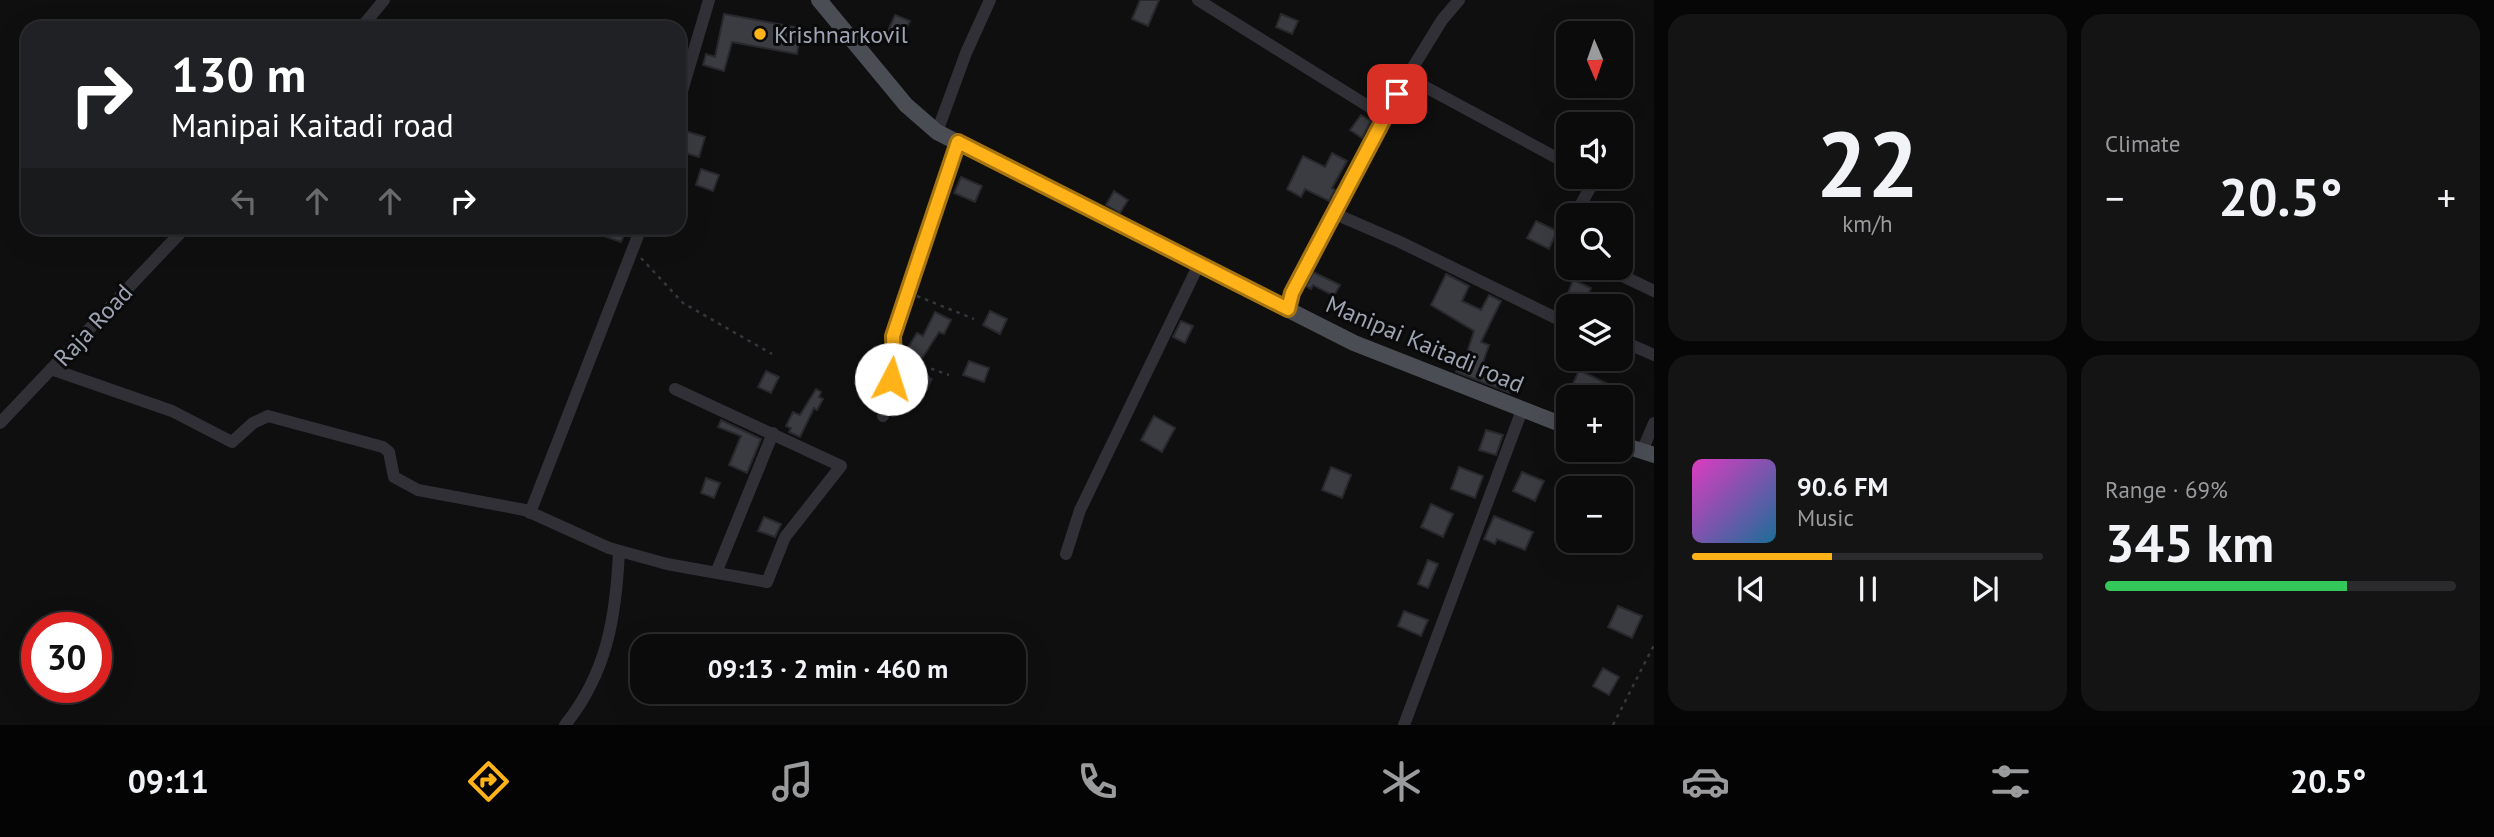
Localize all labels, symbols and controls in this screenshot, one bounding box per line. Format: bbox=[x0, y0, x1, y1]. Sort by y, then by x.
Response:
place label: Krishnarkovil bbox=[774, 19, 908, 50]
north arrow bbox=[1556, 21, 1633, 98]
map controls bbox=[1556, 21, 1633, 553]
marker: Krishnarkovil bbox=[752, 26, 768, 42]
text: 130 m bbox=[171, 42, 306, 106]
icon: right bbox=[56, 49, 147, 140]
pin bbox=[1367, 64, 1427, 124]
icon: arrive bbox=[1378, 75, 1416, 113]
text: Manipai Kaitadi road bbox=[171, 104, 454, 146]
text: 22 bbox=[1816, 104, 1919, 222]
button: sound bbox=[1556, 112, 1633, 189]
text: Climate bbox=[2105, 129, 2180, 158]
text: 20.5° bbox=[2219, 163, 2342, 230]
text: − bbox=[2105, 173, 2124, 222]
text: + bbox=[2437, 173, 2456, 222]
icon: left bbox=[225, 182, 263, 220]
icon: ahead bbox=[298, 182, 336, 220]
icon: ahead bbox=[371, 182, 409, 220]
icon: right bbox=[444, 182, 482, 220]
button: search bbox=[1556, 203, 1633, 280]
text: km/h bbox=[1842, 209, 1893, 238]
street label: Raja Road bbox=[47, 277, 139, 373]
street label: Manipai Kaitadi road bbox=[1321, 288, 1529, 400]
button: layers bbox=[1556, 294, 1633, 371]
position arrow bbox=[854, 342, 928, 416]
button: + bbox=[1556, 385, 1633, 462]
text: 90.6 FM bbox=[1797, 470, 1888, 503]
text: Range · 69% bbox=[2105, 475, 2228, 504]
button: − bbox=[1556, 476, 1633, 553]
text: Music bbox=[1797, 503, 1854, 532]
text: 345 km bbox=[2105, 509, 2274, 576]
icon: previous bbox=[1732, 570, 1770, 608]
icon: pause bbox=[1849, 570, 1887, 608]
icon: next bbox=[1966, 570, 2004, 608]
speed limit sign: 30 bbox=[21, 612, 112, 703]
text: 09:13 · 2 min · 460 m bbox=[708, 652, 948, 685]
icon: directions bbox=[464, 757, 513, 806]
icon: music bbox=[768, 757, 817, 806]
icon: phone bbox=[1073, 757, 1122, 806]
icon: climate bbox=[1377, 757, 1426, 806]
icon: car bbox=[1681, 757, 1730, 806]
icon: filters bbox=[1986, 757, 2035, 806]
text: 09:11 bbox=[128, 760, 209, 802]
text: 20.5° bbox=[2290, 760, 2366, 802]

